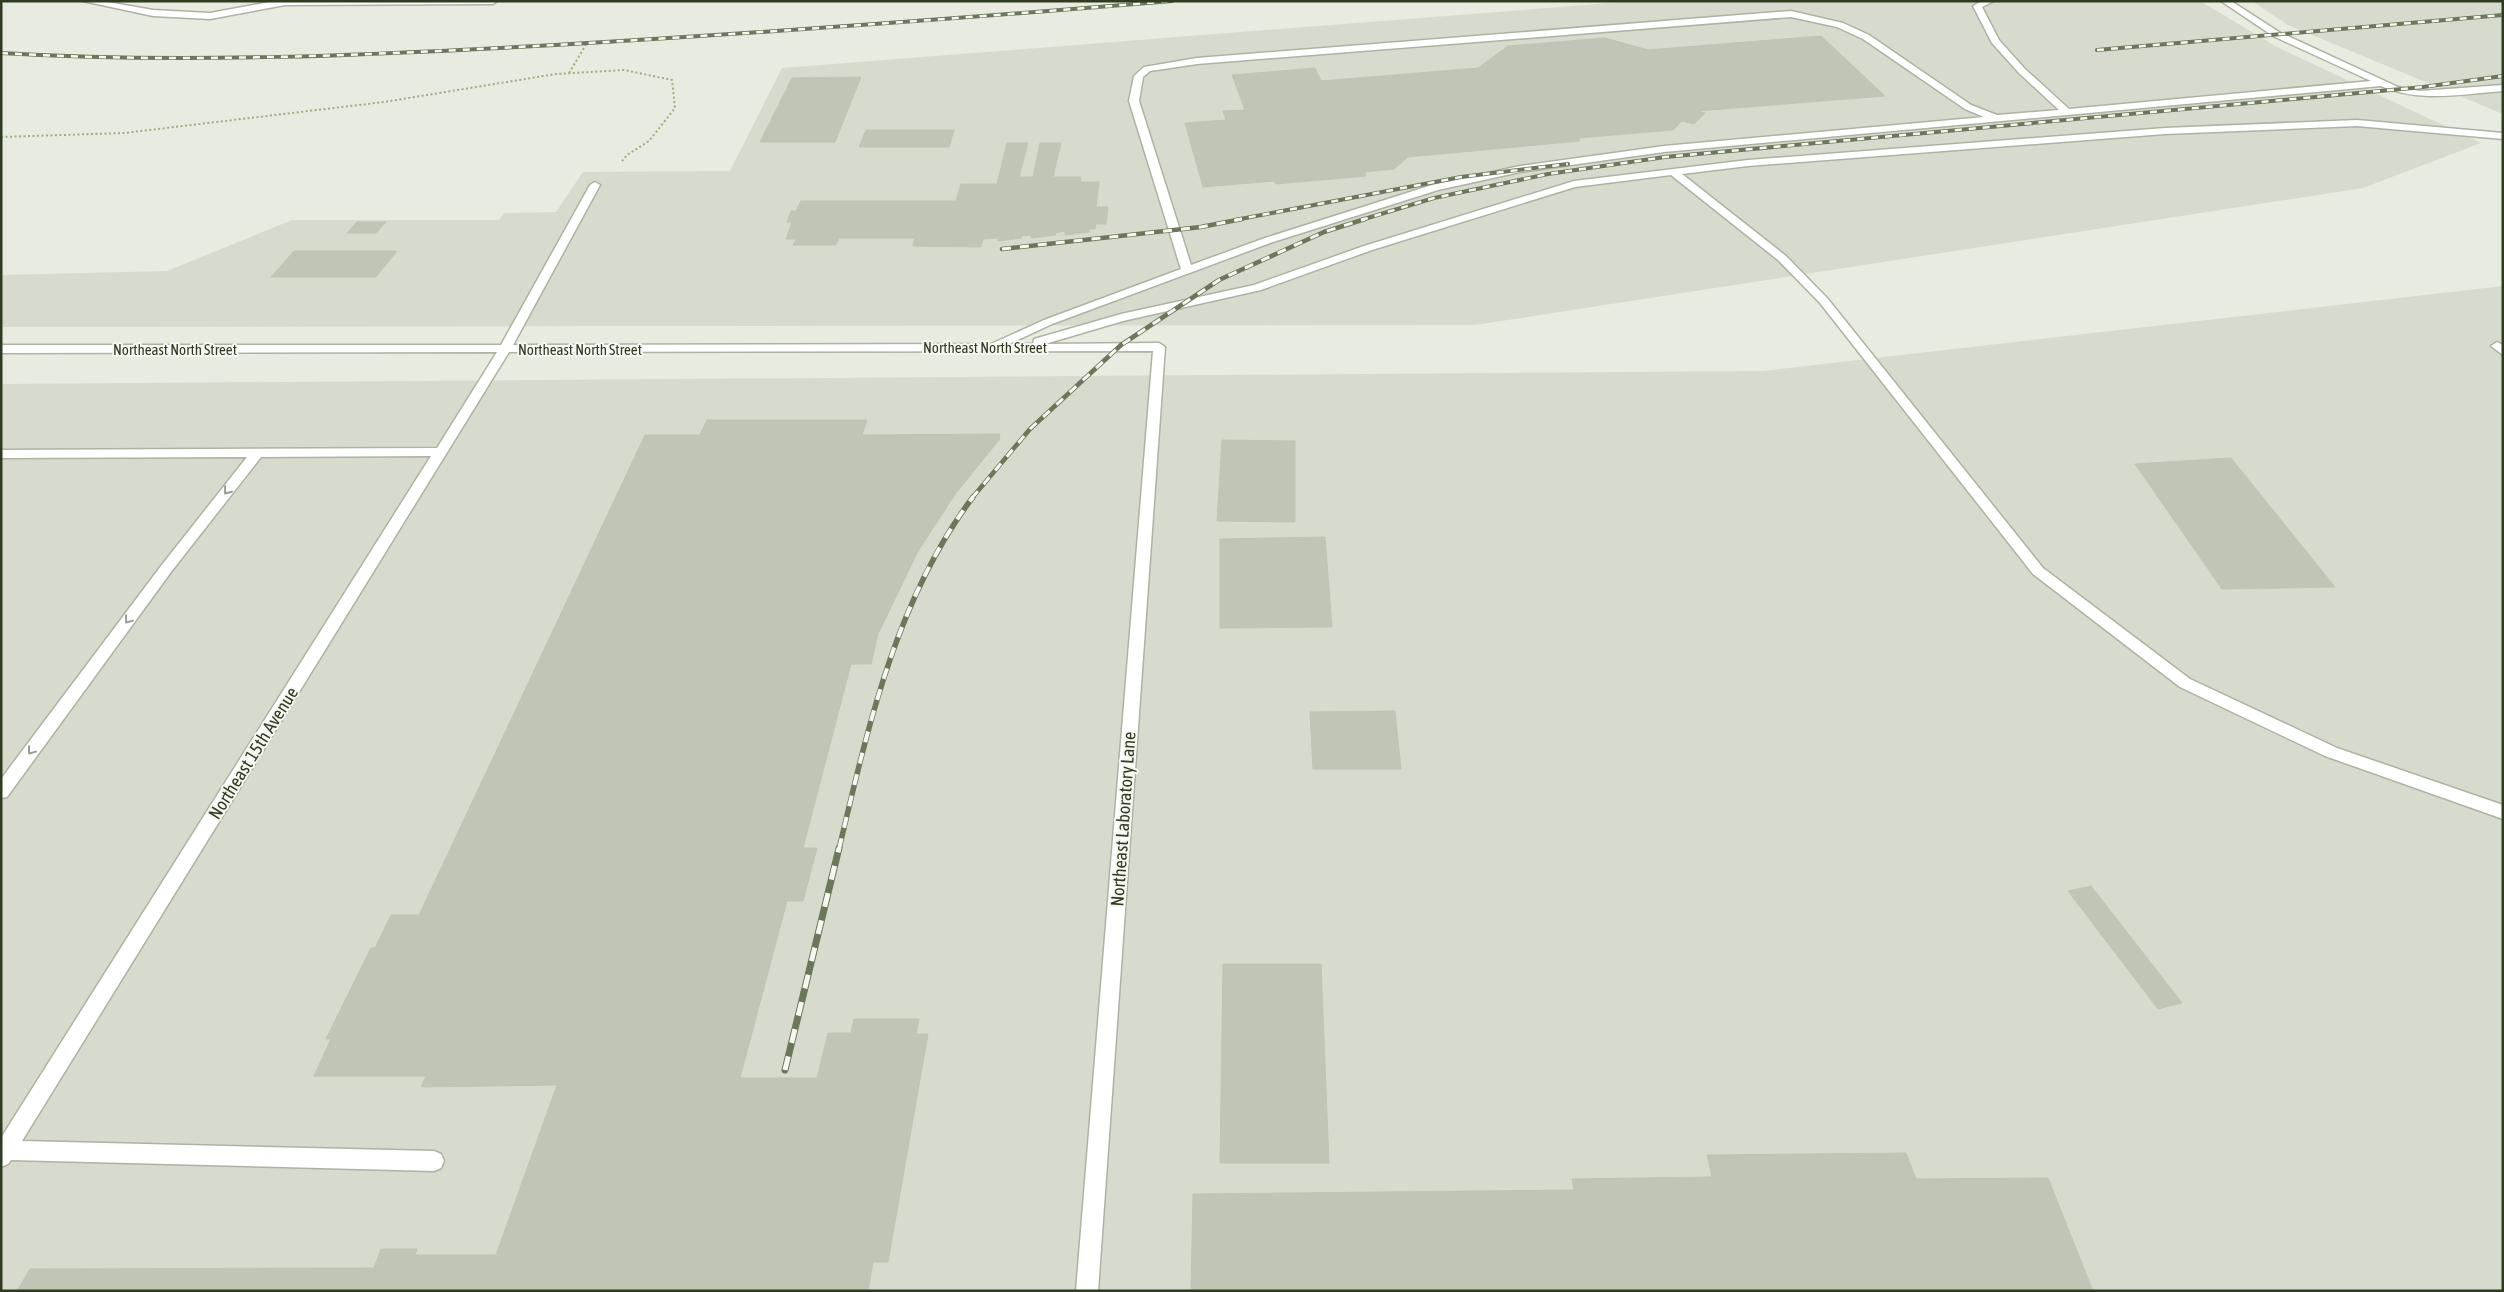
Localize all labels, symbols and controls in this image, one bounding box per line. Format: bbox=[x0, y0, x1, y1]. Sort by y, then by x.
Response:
street label: Northeast North Street bbox=[923, 339, 1047, 356]
street label: Northeast North Street bbox=[113, 341, 237, 358]
street label: Northeast North Street bbox=[518, 341, 642, 358]
one-way arrow bbox=[224, 485, 232, 494]
one-way arrow bbox=[125, 614, 134, 624]
street label: Northeast 15th Avenue bbox=[204, 683, 302, 823]
street label: Northeast Laboratory Lane bbox=[1106, 731, 1140, 907]
one-way arrow bbox=[29, 745, 37, 754]

